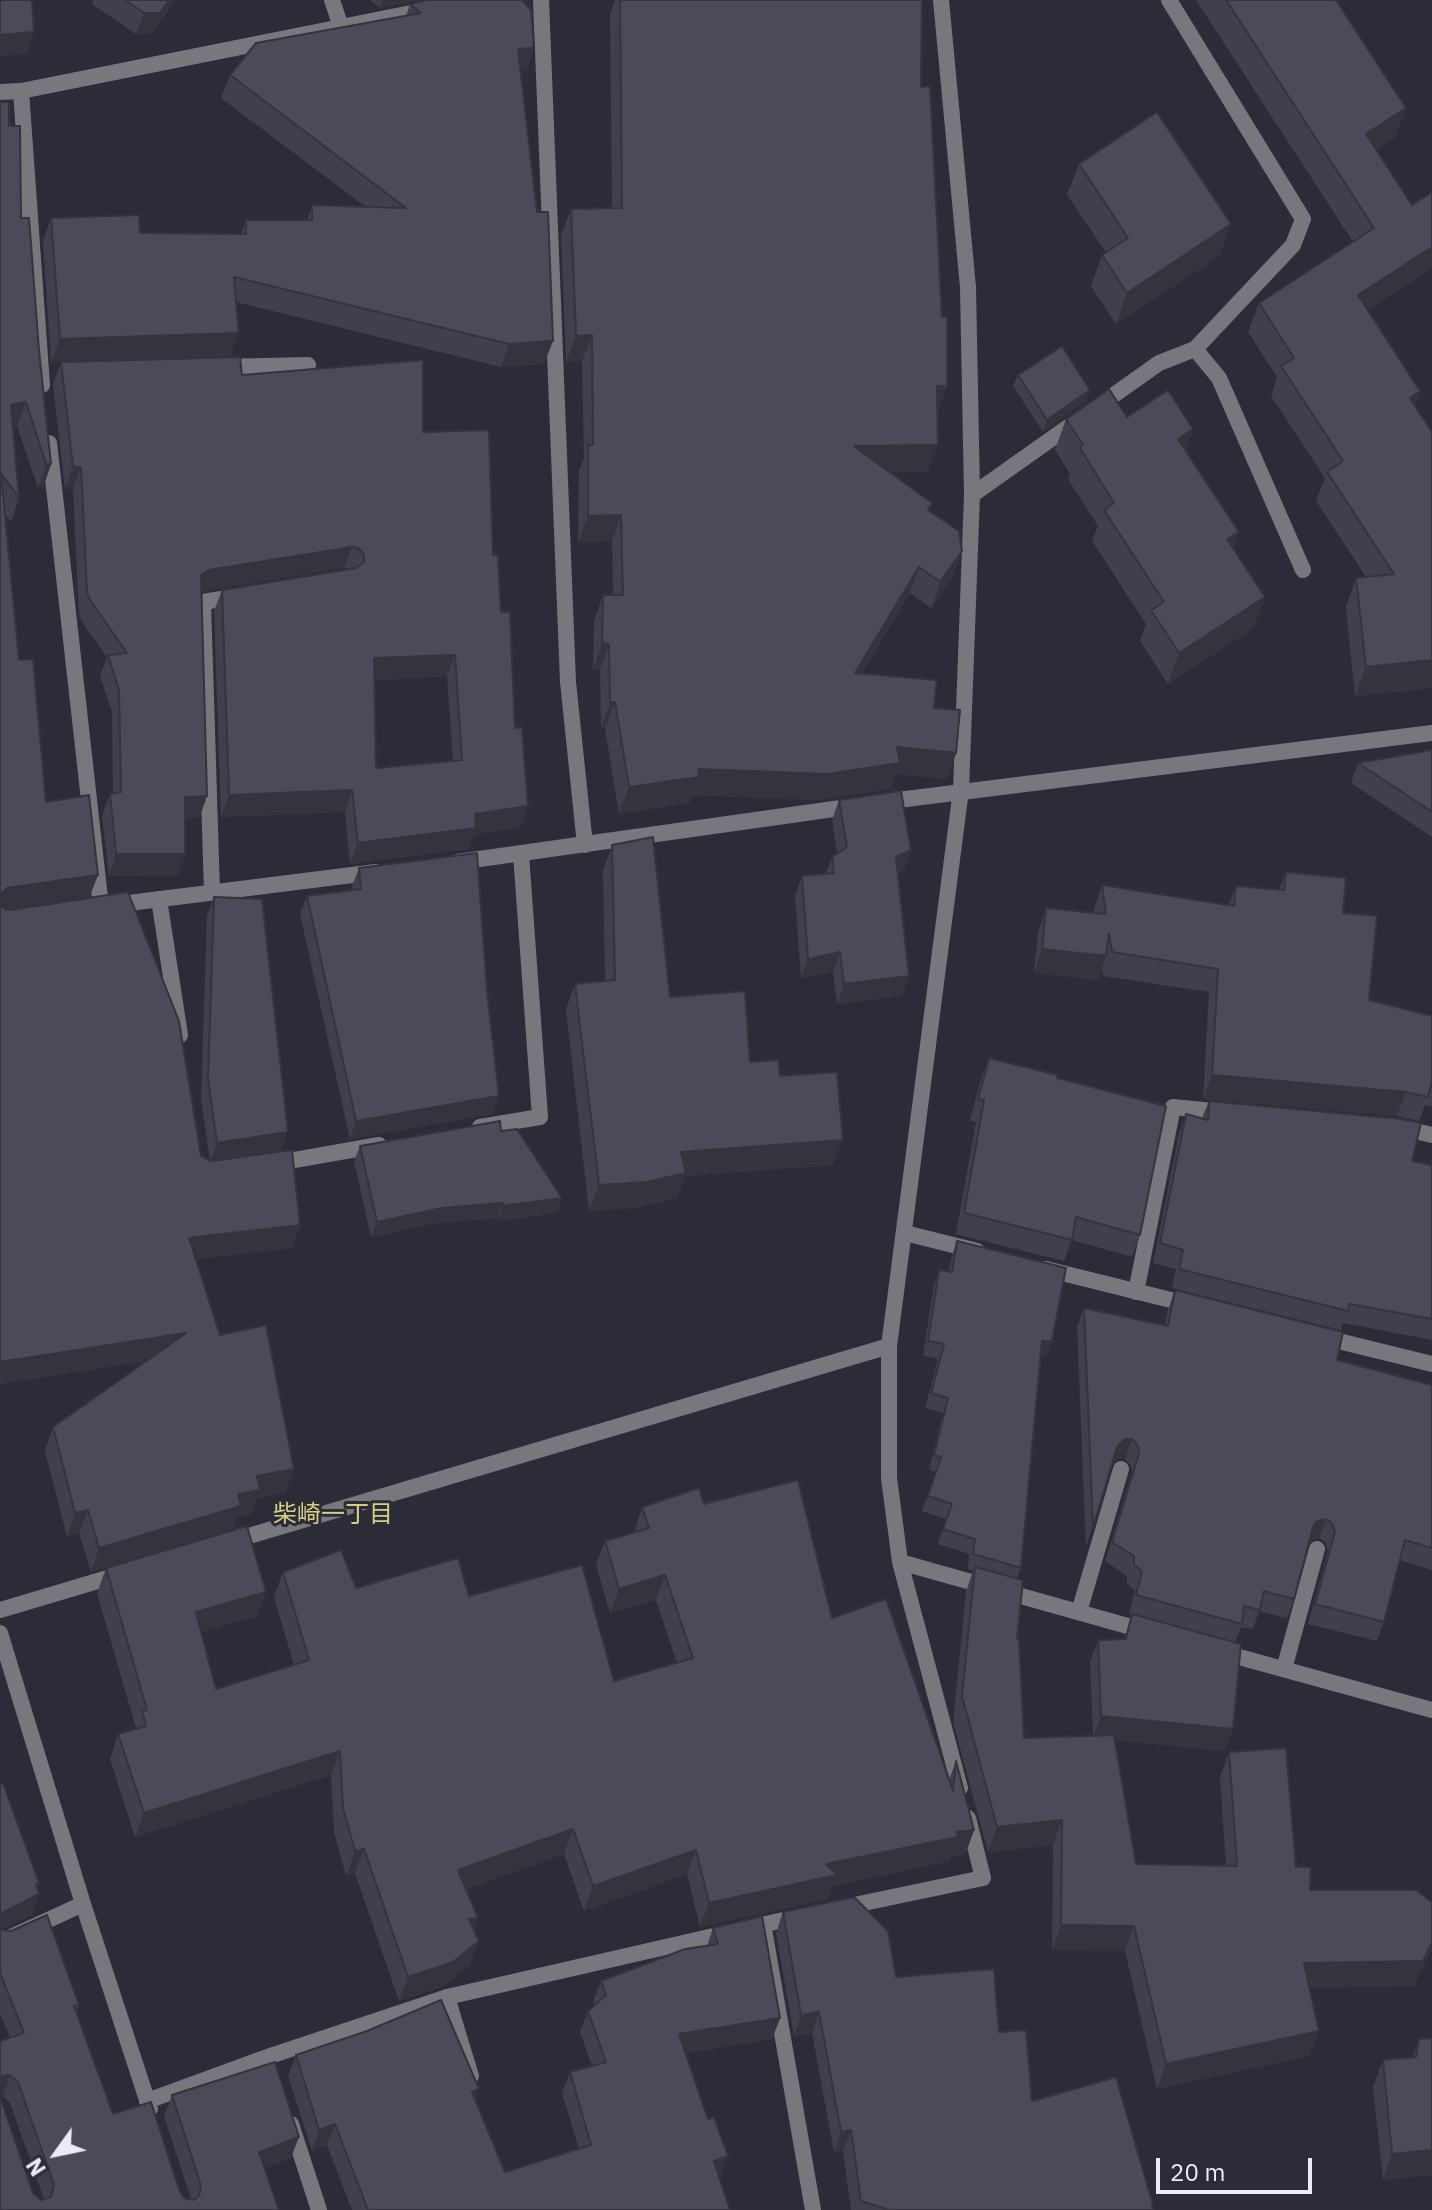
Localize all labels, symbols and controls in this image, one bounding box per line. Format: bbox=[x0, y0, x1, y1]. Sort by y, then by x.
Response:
district label: 柴崎一丁目 bbox=[273, 1501, 393, 1529]
north arrow bbox=[16, 2114, 96, 2194]
scale bar bbox=[1160, 2142, 1316, 2192]
text: N bbox=[19, 2153, 52, 2182]
text: 20 m bbox=[1170, 2156, 1225, 2188]

